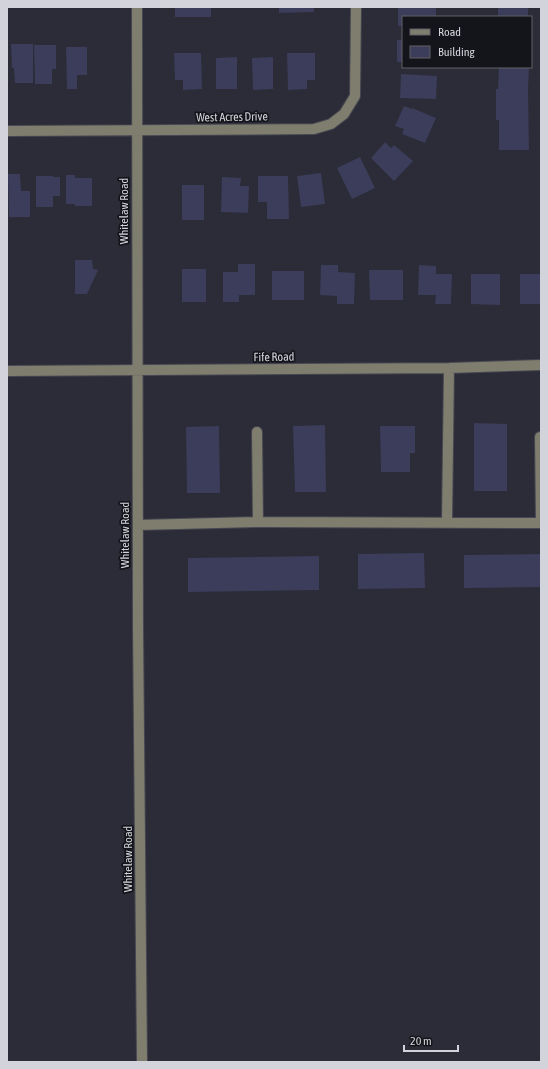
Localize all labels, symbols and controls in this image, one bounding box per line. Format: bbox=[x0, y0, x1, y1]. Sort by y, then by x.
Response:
legend bbox=[402, 16, 532, 68]
text: Road bbox=[438, 25, 461, 39]
text: Building bbox=[438, 45, 476, 59]
street label: West Acres Drive bbox=[196, 109, 268, 125]
street label: Whitelaw Road bbox=[117, 178, 131, 244]
street label: Fife Road bbox=[253, 350, 295, 364]
street label: Whitelaw Road bbox=[118, 502, 132, 568]
street label: Whitelaw Road bbox=[121, 826, 135, 892]
scale bar bbox=[404, 1027, 458, 1053]
text: 20 m bbox=[410, 1034, 432, 1048]

